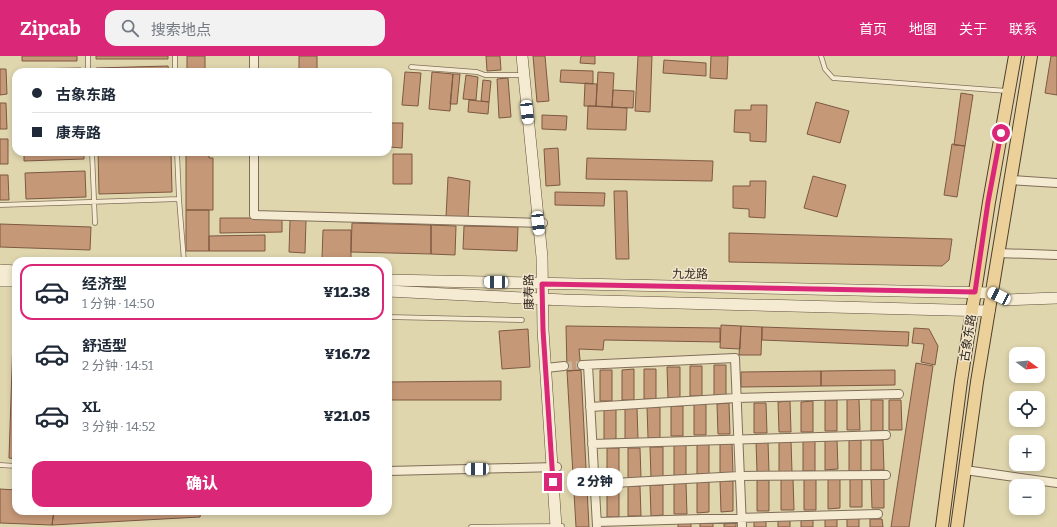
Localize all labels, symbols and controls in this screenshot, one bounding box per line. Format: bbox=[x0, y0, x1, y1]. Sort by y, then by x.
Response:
search box bbox=[105, 10, 385, 46]
text: Zipcab bbox=[20, 17, 81, 40]
icon: search bbox=[119, 17, 141, 39]
text: 搜索地点 bbox=[151, 21, 211, 39]
text: 首页 bbox=[859, 21, 887, 38]
text: 地图 bbox=[909, 21, 937, 38]
text: 关于 bbox=[959, 21, 987, 38]
text: 联系 bbox=[1009, 21, 1037, 38]
text: 古象东路 bbox=[56, 86, 116, 104]
car bbox=[520, 99, 534, 125]
text: 康寿路 bbox=[56, 124, 101, 142]
route start bbox=[992, 124, 1010, 142]
car bbox=[531, 210, 545, 236]
street label: 九龙路 bbox=[672, 267, 708, 281]
icon: car bbox=[34, 274, 70, 310]
street label: 康寿路 bbox=[522, 274, 536, 310]
text: 经济型 bbox=[82, 275, 127, 293]
car bbox=[484, 276, 508, 288]
text: ¥12.38 bbox=[323, 283, 370, 301]
car bbox=[986, 285, 1012, 307]
text: 1 分钟 · 14:50 bbox=[82, 296, 155, 311]
street label: 古象东路 bbox=[957, 313, 979, 363]
icon: car bbox=[34, 336, 70, 372]
text: 舒适型 bbox=[82, 337, 127, 355]
text: ¥16.72 bbox=[325, 345, 370, 363]
north arrow bbox=[1009, 347, 1045, 383]
map controls bbox=[1009, 347, 1045, 515]
text: 2 分钟 · 14:51 bbox=[82, 358, 153, 373]
button: locate bbox=[1009, 391, 1045, 427]
icon: car bbox=[34, 398, 70, 434]
text: XL bbox=[82, 398, 101, 416]
text: ¥21.05 bbox=[324, 407, 370, 425]
text: 3 分钟 · 14:52 bbox=[82, 419, 155, 434]
button: + bbox=[1009, 435, 1045, 471]
button: 确认 bbox=[32, 461, 372, 507]
car bbox=[465, 463, 489, 475]
callout: 2 分钟 bbox=[567, 468, 623, 496]
route end bbox=[544, 473, 562, 491]
text: 2 分钟 bbox=[577, 474, 613, 489]
button: − bbox=[1009, 479, 1045, 515]

